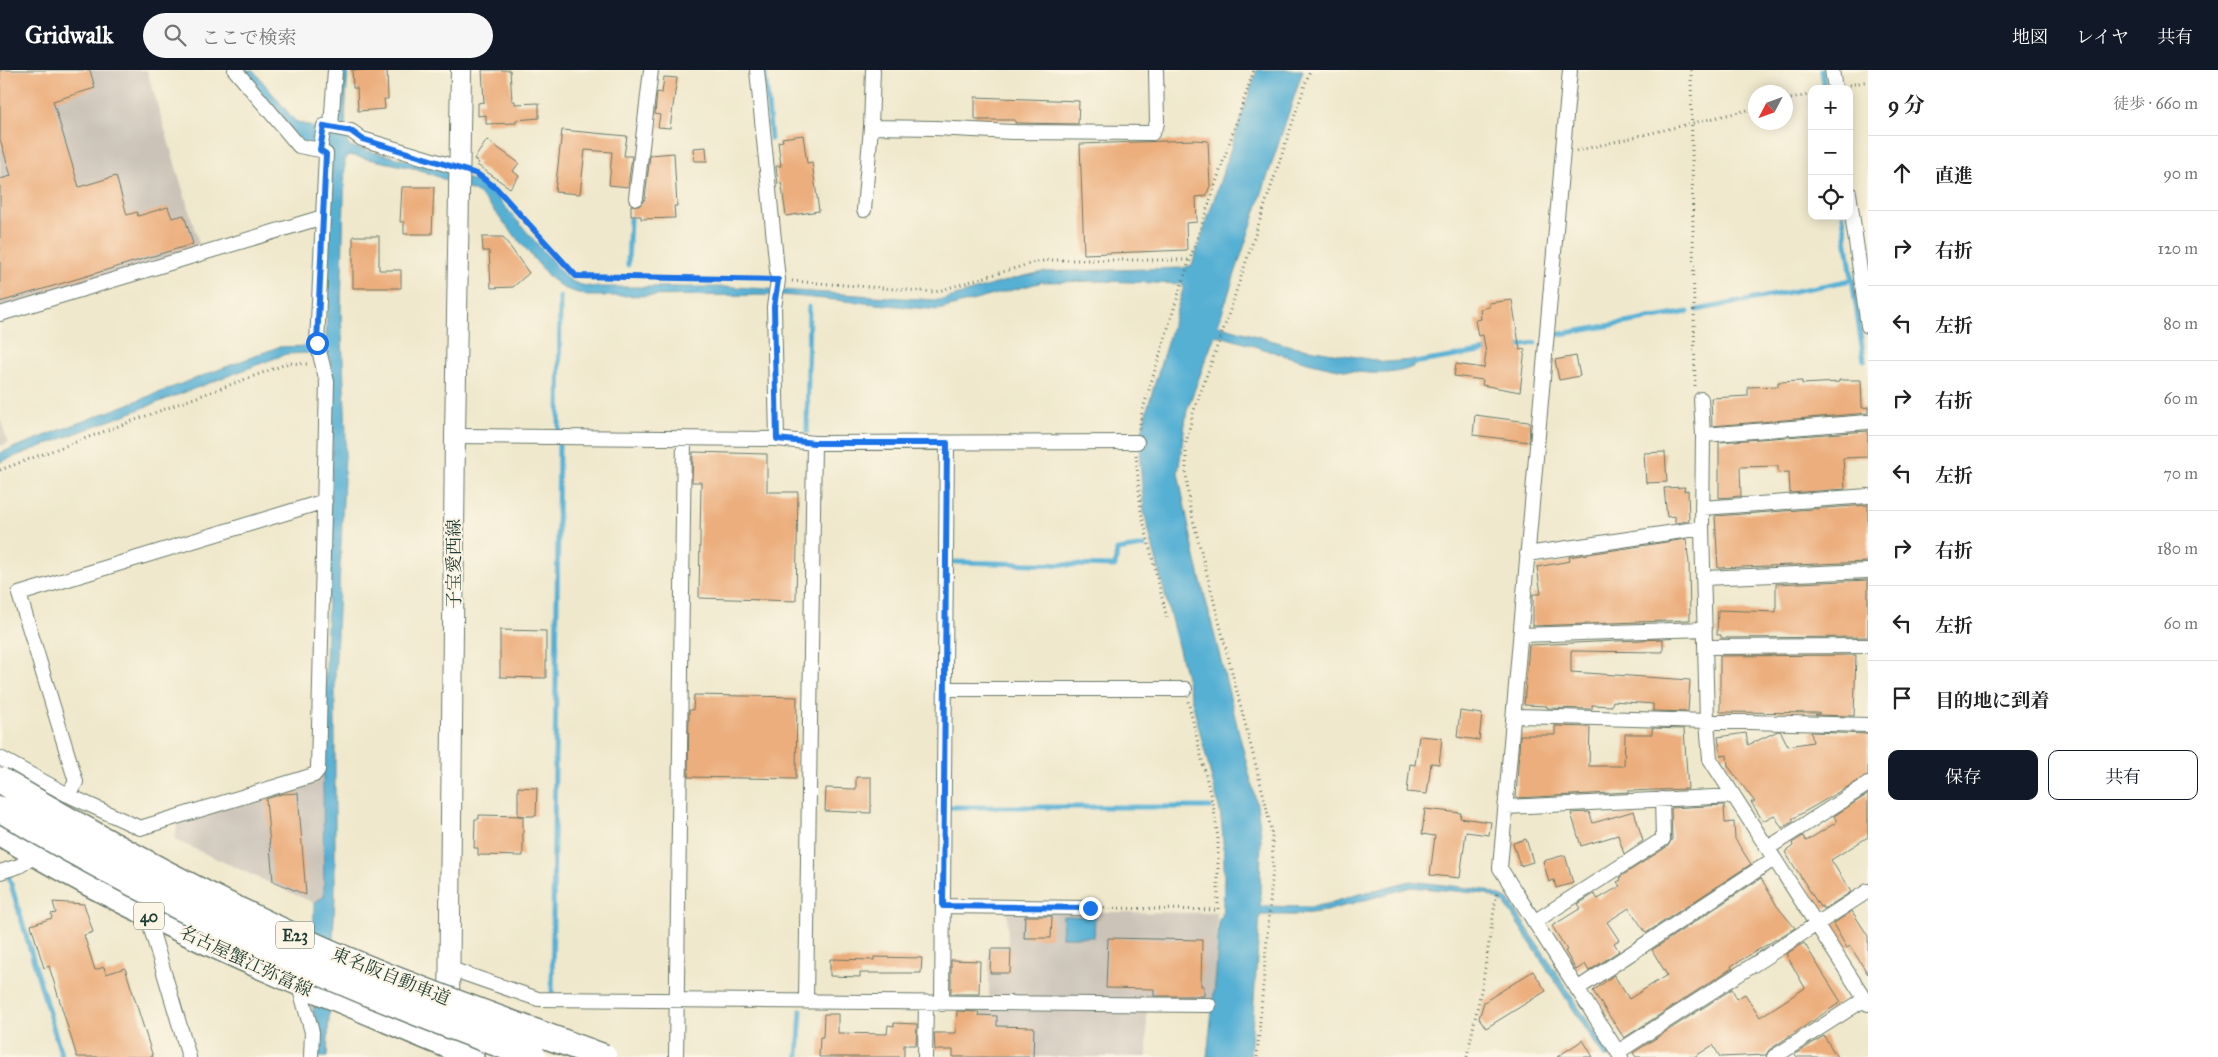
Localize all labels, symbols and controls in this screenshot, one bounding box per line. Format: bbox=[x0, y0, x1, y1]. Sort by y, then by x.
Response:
search box bbox=[143, 13, 493, 58]
text: Gridwalk bbox=[25, 20, 113, 50]
icon: search bbox=[161, 21, 189, 49]
text: ここで検索 bbox=[201, 26, 296, 49]
text: 地図 bbox=[2012, 26, 2048, 48]
text: レイヤ bbox=[2076, 26, 2129, 48]
text: 共有 bbox=[2157, 26, 2193, 48]
north arrow bbox=[1748, 85, 1793, 130]
map controls bbox=[1808, 85, 1853, 220]
button: + bbox=[1808, 85, 1853, 130]
text: 9 分 bbox=[1888, 92, 1925, 118]
text: 徒歩 · 660 m bbox=[2113, 94, 2198, 113]
button: − bbox=[1808, 130, 1853, 175]
icon: ahead bbox=[1888, 159, 1916, 187]
text: 直進 bbox=[1935, 164, 1973, 187]
text: 90 m bbox=[2163, 164, 2198, 183]
button: locate bbox=[1808, 175, 1853, 220]
icon: right bbox=[1888, 234, 1916, 262]
text: 右折 bbox=[1935, 239, 1973, 262]
text: 120 m bbox=[2158, 239, 2198, 258]
icon: left bbox=[1888, 309, 1916, 337]
text: 左折 bbox=[1935, 314, 1973, 337]
text: 80 m bbox=[2163, 314, 2198, 333]
route start bbox=[306, 332, 329, 355]
icon: right bbox=[1888, 384, 1916, 412]
text: 右折 bbox=[1935, 389, 1973, 412]
text: 60 m bbox=[2164, 389, 2198, 408]
icon: left bbox=[1888, 459, 1916, 487]
text: 左折 bbox=[1935, 464, 1973, 487]
text: 70 m bbox=[2163, 464, 2198, 483]
street label: 子宝愛西線 bbox=[443, 519, 465, 609]
icon: right bbox=[1888, 534, 1916, 562]
text: 右折 bbox=[1935, 539, 1973, 562]
text: 180 m bbox=[2157, 539, 2198, 558]
icon: left bbox=[1888, 609, 1916, 637]
text: 左折 bbox=[1935, 614, 1973, 637]
text: 60 m bbox=[2164, 614, 2198, 633]
icon: arrive bbox=[1888, 684, 1916, 712]
text: 目的地に到着 bbox=[1935, 689, 2049, 712]
button: 保存 bbox=[1888, 750, 2038, 800]
button: 共有 bbox=[2048, 750, 2198, 800]
route end bbox=[1079, 897, 1102, 920]
road number: 40 bbox=[134, 902, 164, 929]
street label: 名古屋蟹江弥富線 bbox=[176, 921, 316, 1001]
road number: E23 bbox=[276, 922, 314, 948]
street label: 東名阪自動車道 bbox=[328, 942, 454, 1010]

